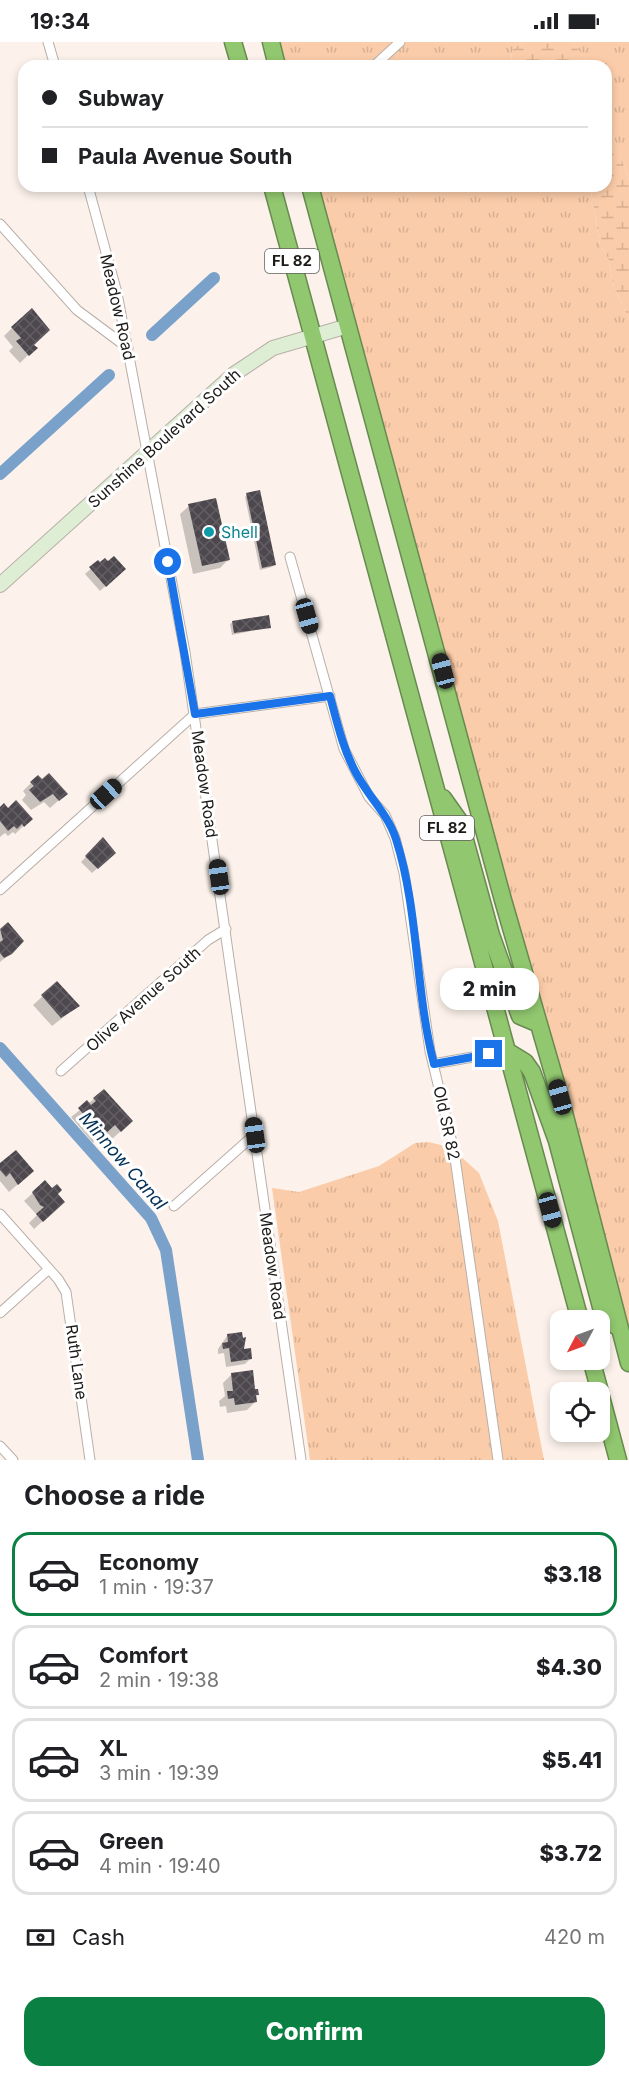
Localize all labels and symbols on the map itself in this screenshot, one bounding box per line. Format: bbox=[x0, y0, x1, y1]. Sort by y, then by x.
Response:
road number: FL 82 bbox=[265, 249, 319, 273]
street label: Meadow Road bbox=[96, 252, 140, 362]
street label: Sunshine Boulevard South bbox=[84, 364, 244, 512]
place label: Shell bbox=[221, 522, 258, 542]
marker: Shell bbox=[202, 525, 216, 539]
route start bbox=[154, 548, 181, 575]
car bbox=[293, 596, 321, 636]
car bbox=[430, 651, 456, 691]
street label: Meadow Road bbox=[188, 729, 222, 839]
car bbox=[87, 775, 125, 813]
road number: FL 82 bbox=[420, 816, 474, 840]
car bbox=[208, 858, 230, 896]
street label: Olive Avenue South bbox=[82, 942, 204, 1056]
callout: 2 min bbox=[440, 967, 538, 1009]
route end bbox=[475, 1040, 502, 1067]
car bbox=[546, 1077, 574, 1117]
street label: Old SR 82 bbox=[429, 1084, 465, 1162]
water label: Minnow Canal bbox=[75, 1108, 172, 1214]
car bbox=[244, 1116, 266, 1154]
car bbox=[537, 1190, 563, 1230]
street label: Meadow Road bbox=[256, 1211, 290, 1321]
north arrow bbox=[550, 1310, 610, 1370]
street label: Ruth Lane bbox=[62, 1323, 92, 1401]

